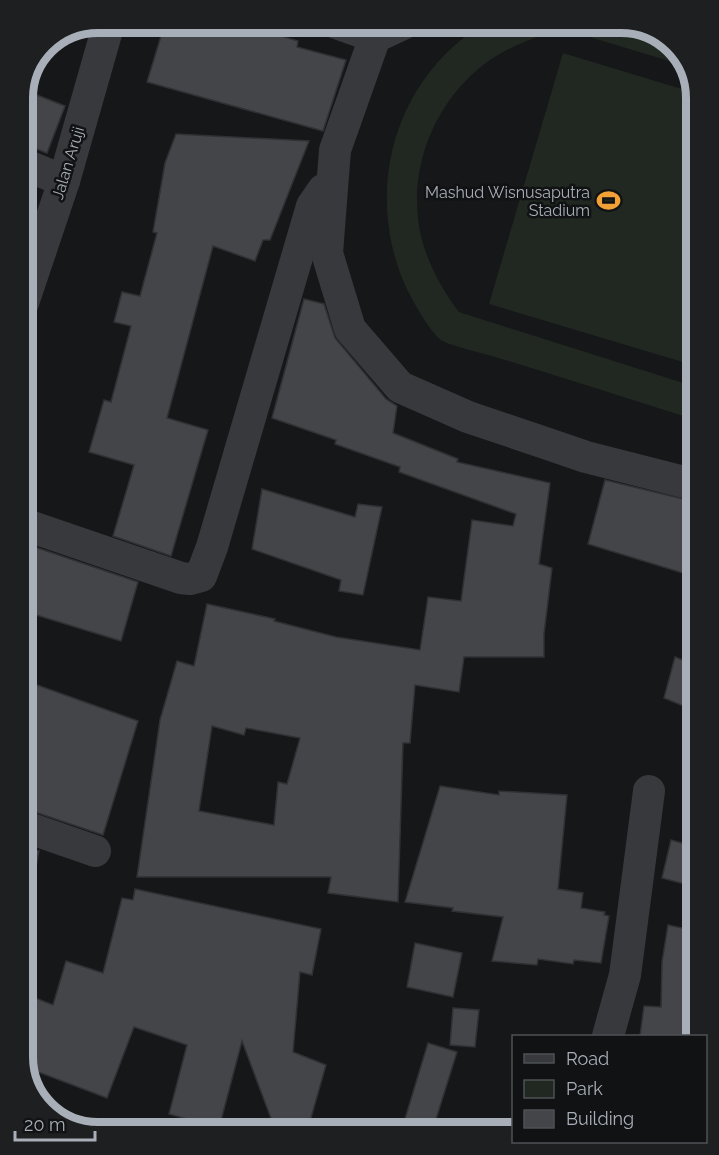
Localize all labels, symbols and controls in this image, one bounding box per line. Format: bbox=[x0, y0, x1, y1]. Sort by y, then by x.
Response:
street label: Jalan Aruji bbox=[48, 124, 88, 202]
place label: Mashud Wisnusaputra Stadium bbox=[425, 183, 590, 220]
sports icon: Mashud Wisnusaputra Stadium bbox=[595, 188, 621, 214]
legend bbox=[512, 1035, 707, 1143]
text: Road bbox=[566, 1048, 609, 1069]
text: Park bbox=[566, 1078, 603, 1099]
scale bar bbox=[15, 1104, 94, 1142]
text: Building bbox=[566, 1108, 634, 1129]
text: 20 m bbox=[24, 1114, 66, 1135]

